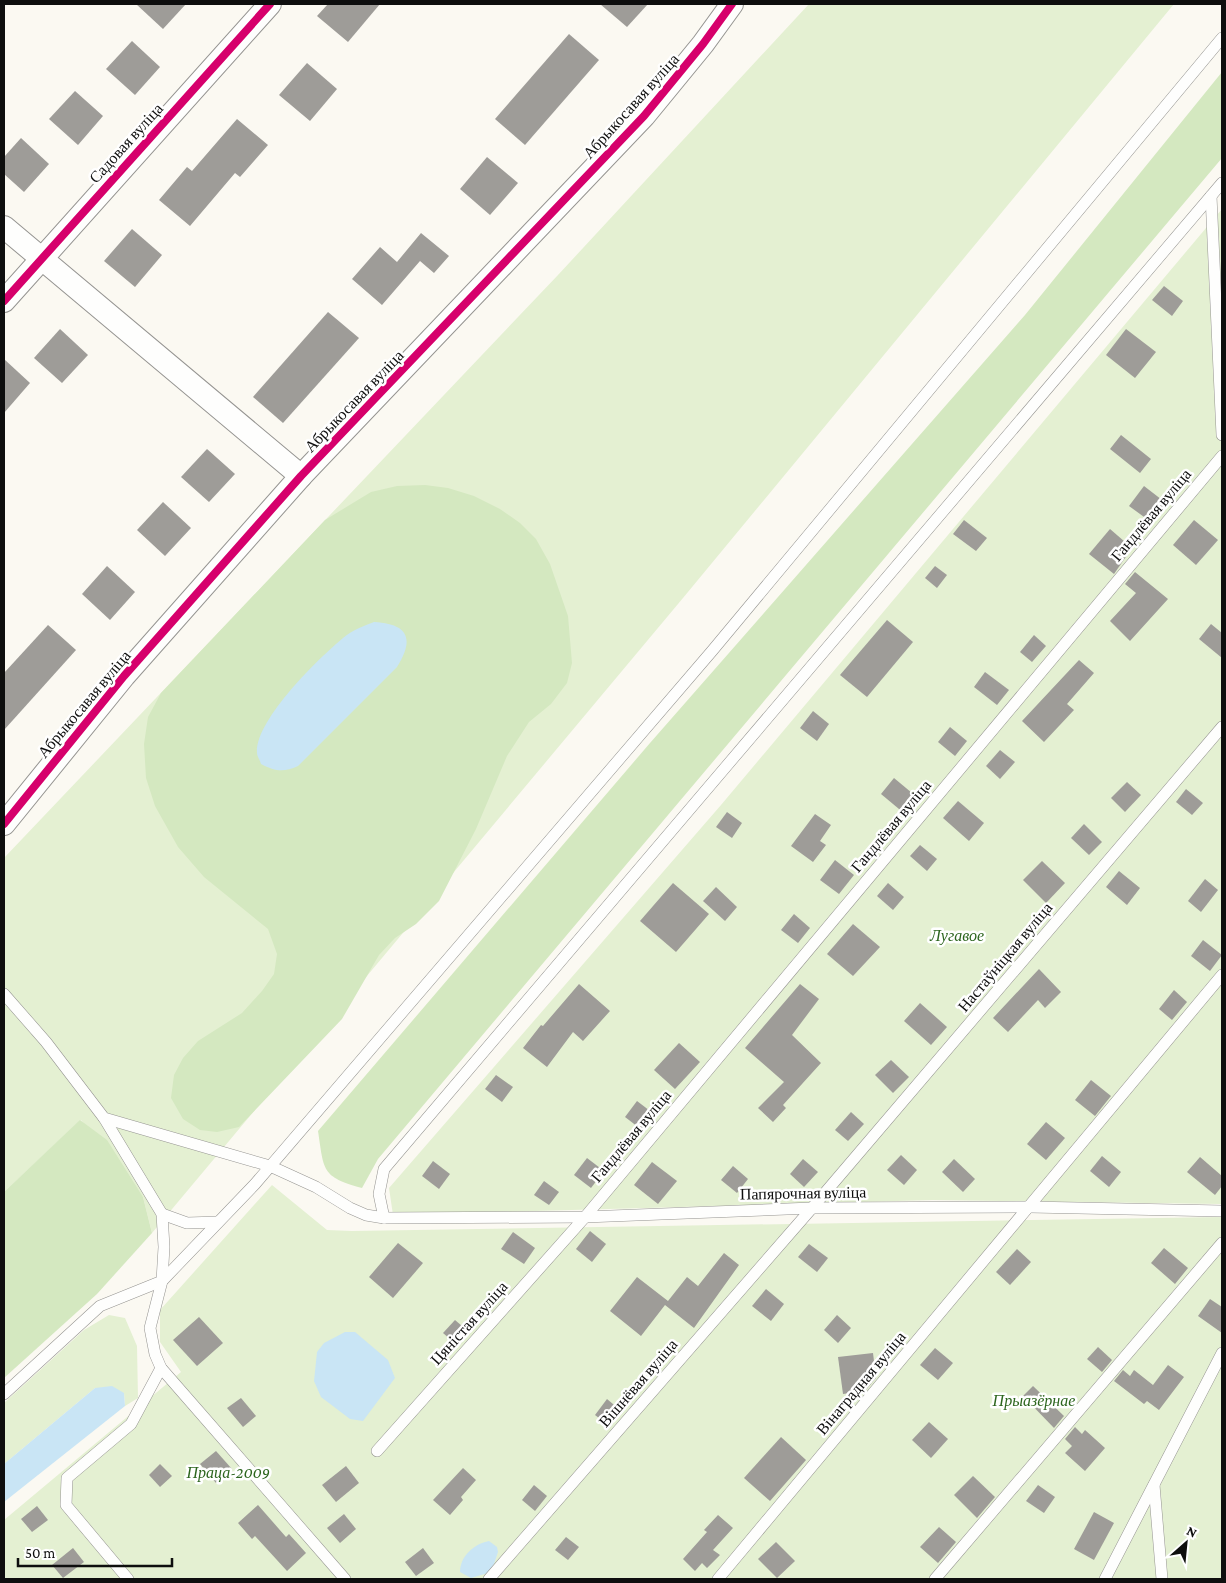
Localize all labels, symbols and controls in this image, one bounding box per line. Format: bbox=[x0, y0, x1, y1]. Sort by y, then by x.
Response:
street label: Абрыкосавая вуліца bbox=[580, 50, 683, 162]
street label: Садовая вуліца bbox=[86, 100, 167, 187]
street label: Абрыкосавая вуліца bbox=[301, 347, 408, 456]
street label: Гандлёвая вуліца bbox=[1108, 466, 1195, 565]
street label: Абрыкосавая вуліца bbox=[34, 647, 135, 762]
street label: Гандлёвая вуліца bbox=[848, 777, 935, 876]
street label: Настаўніцкая вуліца bbox=[954, 899, 1056, 1016]
park label: Лугавое bbox=[929, 927, 984, 945]
street label: Гандлёвая вуліца bbox=[588, 1087, 675, 1186]
street label: Папярочная вуліца bbox=[740, 1183, 866, 1204]
street label: Цяністая вуліца bbox=[427, 1278, 512, 1369]
street label: Вінаградная вуліца bbox=[813, 1328, 910, 1439]
street label: Вішнёвая вуліца bbox=[595, 1336, 681, 1431]
park label: Прыазёрнае bbox=[992, 1392, 1075, 1410]
park label: Праца-2009 bbox=[185, 1464, 270, 1482]
north arrow bbox=[1161, 1518, 1211, 1568]
text: N bbox=[1184, 1522, 1200, 1541]
scale bar bbox=[18, 1536, 171, 1568]
text: 50 m bbox=[25, 1545, 55, 1561]

